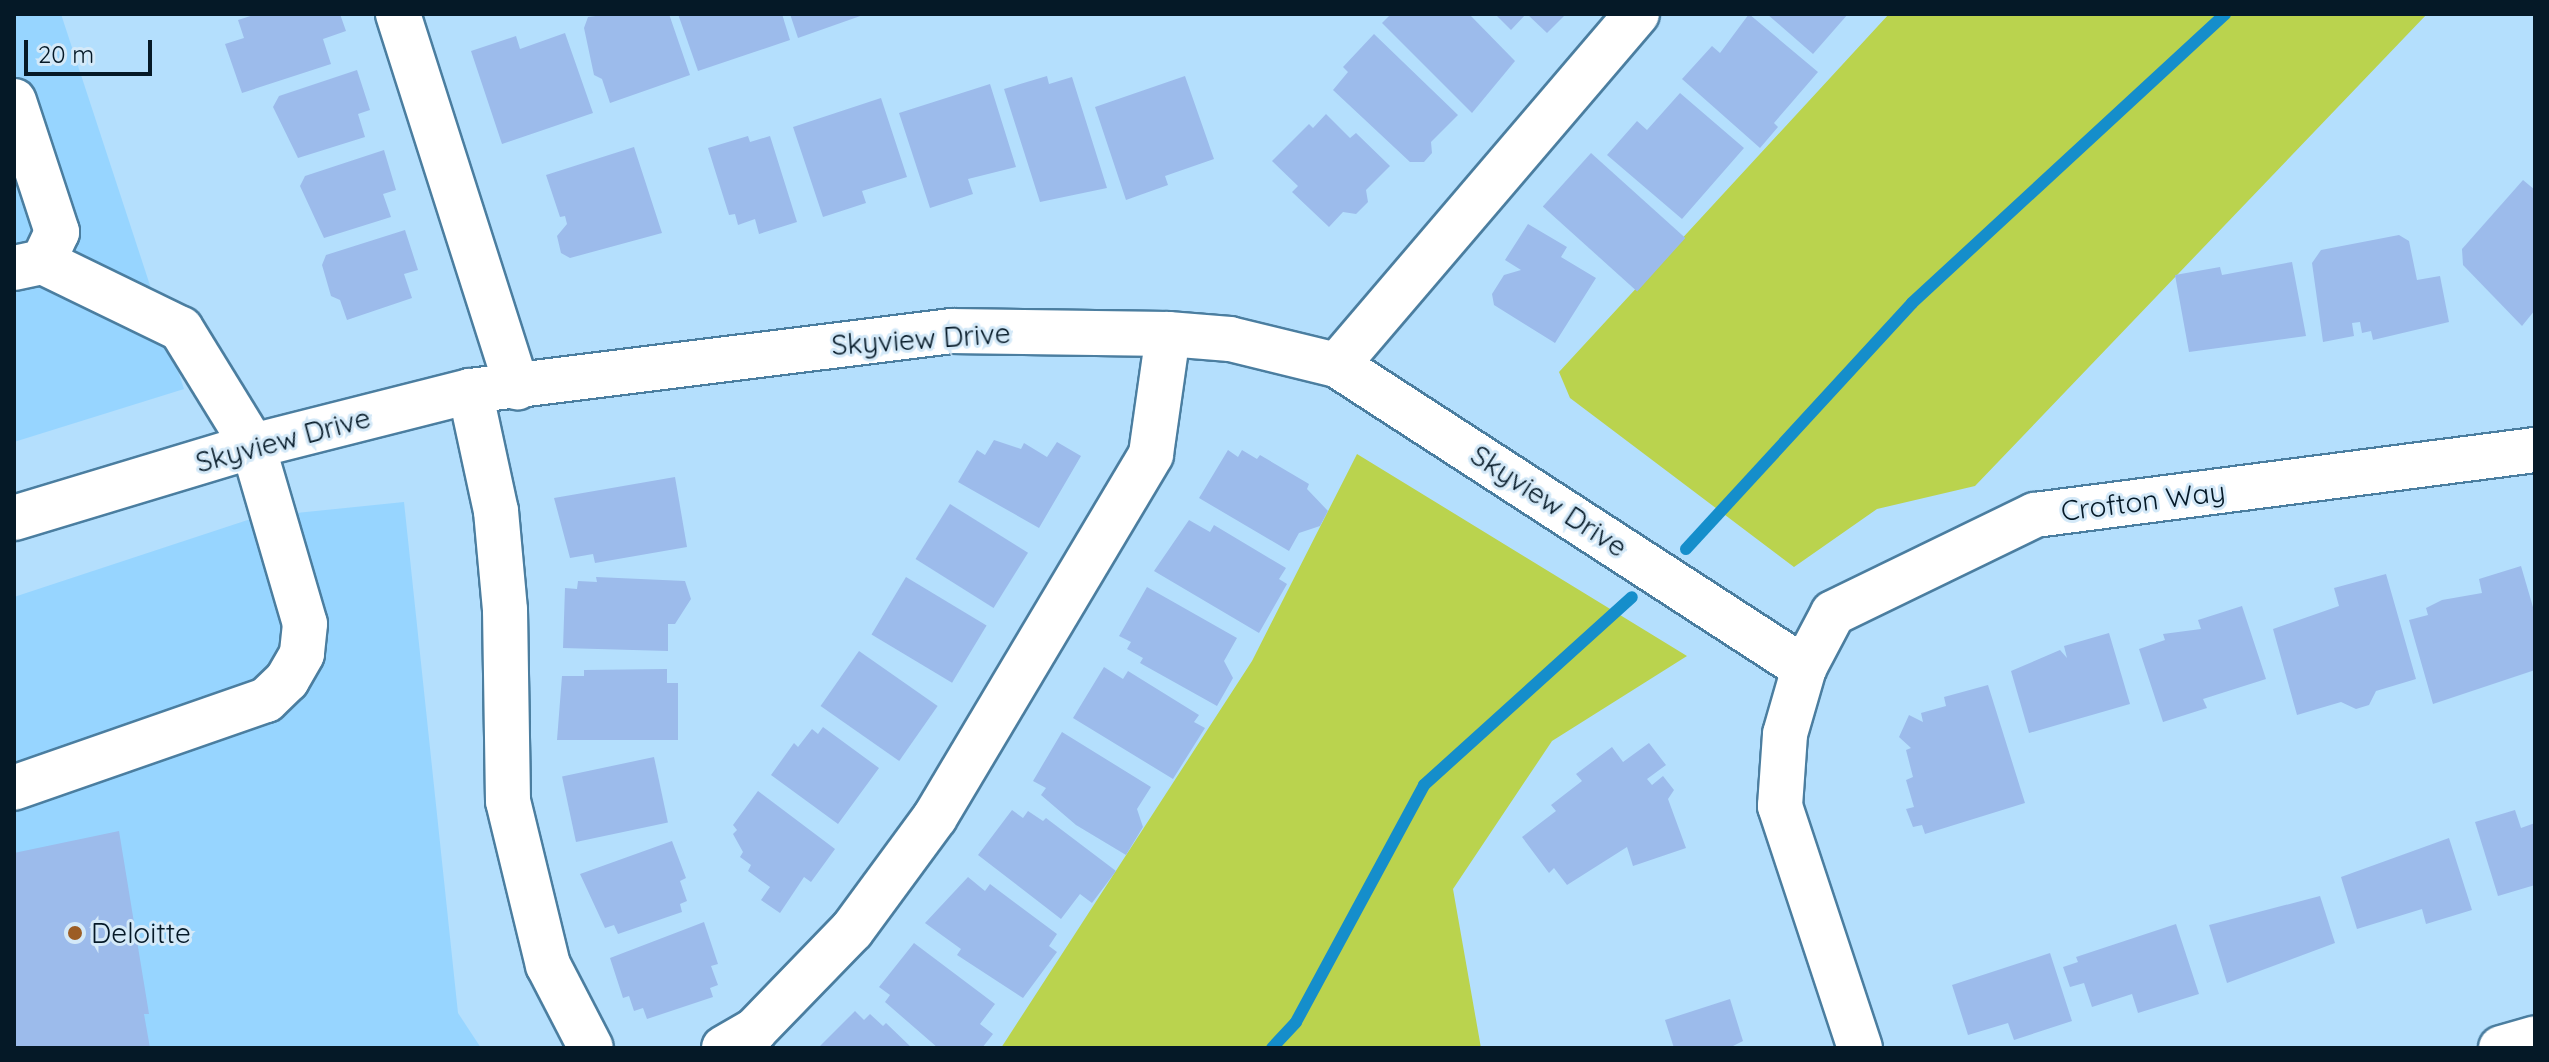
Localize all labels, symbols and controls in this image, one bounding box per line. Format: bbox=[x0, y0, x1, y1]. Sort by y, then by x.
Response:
scale bar bbox=[28, 24, 156, 74]
text: 20 m bbox=[38, 39, 94, 69]
street label: Skyview Drive bbox=[830, 316, 1012, 362]
street label: Skyview Drive bbox=[192, 401, 374, 479]
street label: Skyview Drive bbox=[1465, 438, 1633, 564]
street label: Crofton Way bbox=[2059, 474, 2227, 528]
place label: Deloitte bbox=[91, 916, 191, 950]
marker: Deloitte bbox=[66, 924, 84, 942]

